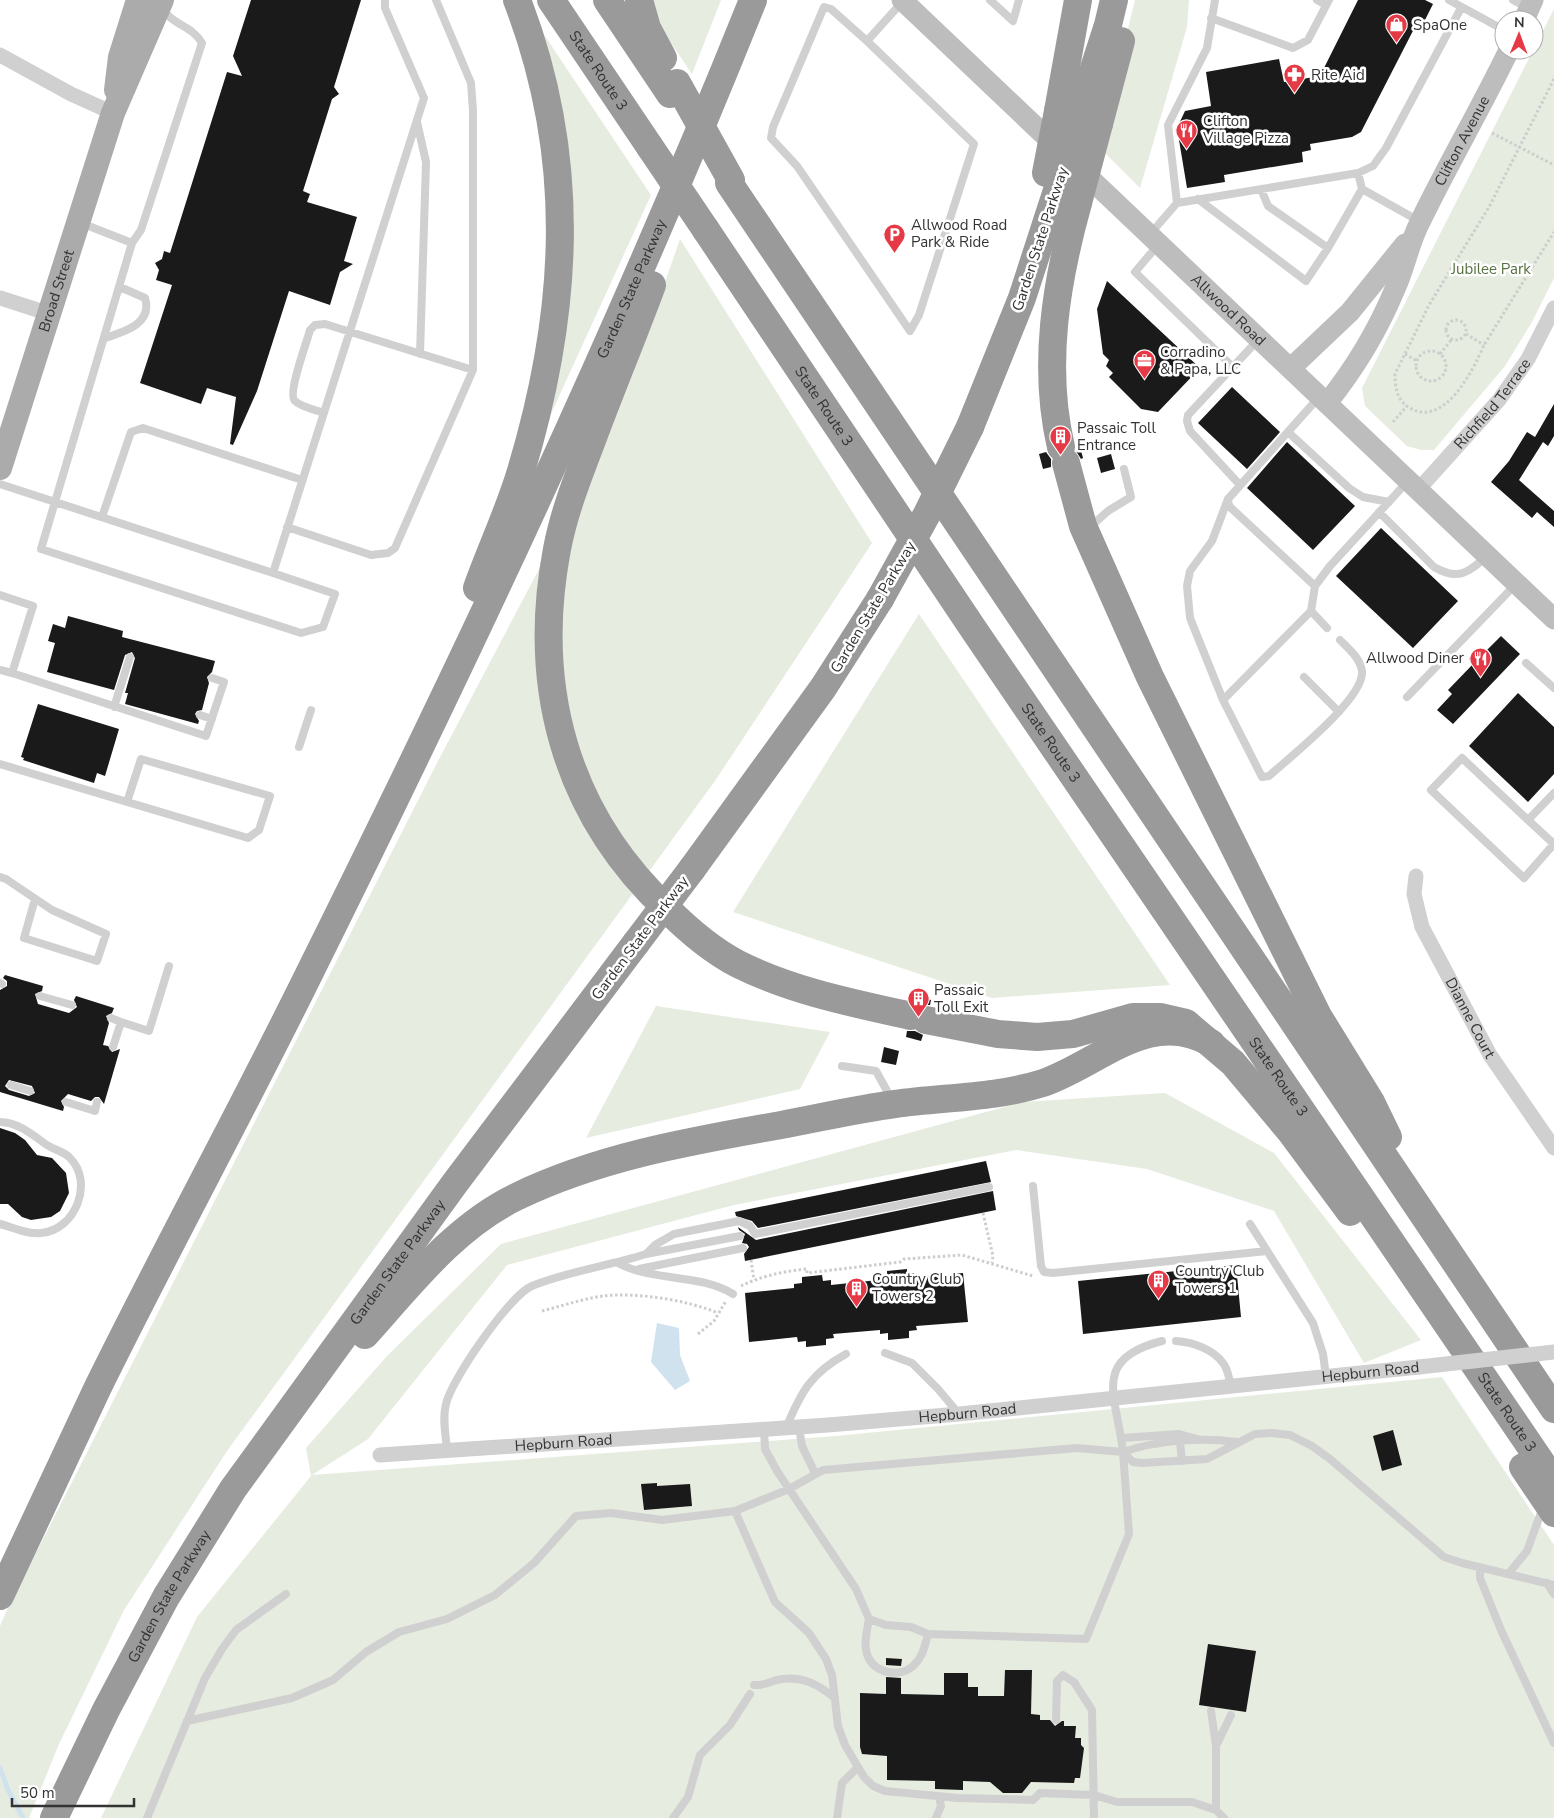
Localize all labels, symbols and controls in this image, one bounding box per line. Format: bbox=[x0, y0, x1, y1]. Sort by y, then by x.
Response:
north arrow bbox=[1494, 10, 1544, 60]
shop icon: SpaOne bbox=[1385, 13, 1409, 44]
text: N bbox=[1514, 13, 1525, 32]
place label: SpaOne bbox=[1413, 15, 1467, 35]
street label: State Route 3 bbox=[564, 27, 633, 114]
pharmacy icon: Rite Aid bbox=[1283, 63, 1307, 94]
place label: Rite Aid bbox=[1311, 65, 1365, 85]
street label: Clifton Avenue bbox=[1430, 92, 1494, 190]
place label: Clifton Village Pizza bbox=[1202, 111, 1289, 148]
restaurant icon: Clifton Village Pizza bbox=[1175, 118, 1199, 149]
street label: Garden State Parkway bbox=[1007, 164, 1073, 314]
place label: Allwood Road Park & Ride bbox=[911, 215, 1007, 252]
street label: Garden State Parkway bbox=[592, 216, 671, 362]
parking icon: Allwood Road Park & Ride bbox=[883, 222, 907, 253]
street label: Broad Street bbox=[34, 246, 79, 334]
park label: Jubilee Park bbox=[1450, 259, 1531, 279]
street label: Allwood Road bbox=[1187, 269, 1270, 350]
place label: Corradino & Papa, LLC bbox=[1160, 342, 1241, 379]
office icon: Corradino & Papa, LLC bbox=[1132, 349, 1156, 380]
street label: Richfield Terrace bbox=[1449, 354, 1535, 453]
street label: State Route 3 bbox=[790, 362, 858, 450]
place label: Passaic Toll Entrance bbox=[1077, 418, 1156, 455]
building icon: Passaic Toll Entrance bbox=[1049, 425, 1073, 456]
street label: Garden State Parkway bbox=[826, 537, 920, 677]
restaurant icon: Allwood Diner bbox=[1468, 646, 1492, 677]
place label: Allwood Diner bbox=[1366, 648, 1465, 668]
street label: State Route 3 bbox=[1017, 699, 1085, 787]
street label: Garden State Parkway bbox=[587, 872, 693, 1004]
street label: Dianne Court bbox=[1441, 974, 1500, 1062]
place label: Passaic Toll Exit bbox=[934, 980, 989, 1017]
building icon: Passaic Toll Exit bbox=[906, 987, 930, 1018]
street label: State Route 3 bbox=[1244, 1033, 1313, 1120]
street label: Garden State Parkway bbox=[345, 1195, 450, 1329]
place label: Country Club Towers 1 bbox=[1175, 1261, 1264, 1298]
building icon: Country Club Towers 1 bbox=[1147, 1268, 1171, 1299]
place label: Country Club Towers 2 bbox=[872, 1269, 961, 1306]
building icon: Country Club Towers 2 bbox=[844, 1276, 868, 1307]
street label: Hepburn Road bbox=[1321, 1357, 1420, 1387]
street label: State Route 3 bbox=[1473, 1368, 1541, 1456]
street label: Hepburn Road bbox=[918, 1398, 1017, 1427]
street label: Hepburn Road bbox=[514, 1429, 613, 1456]
street label: Garden State Parkway bbox=[123, 1526, 215, 1666]
scale bar bbox=[12, 1776, 135, 1808]
text: 50 m bbox=[20, 1783, 55, 1803]

